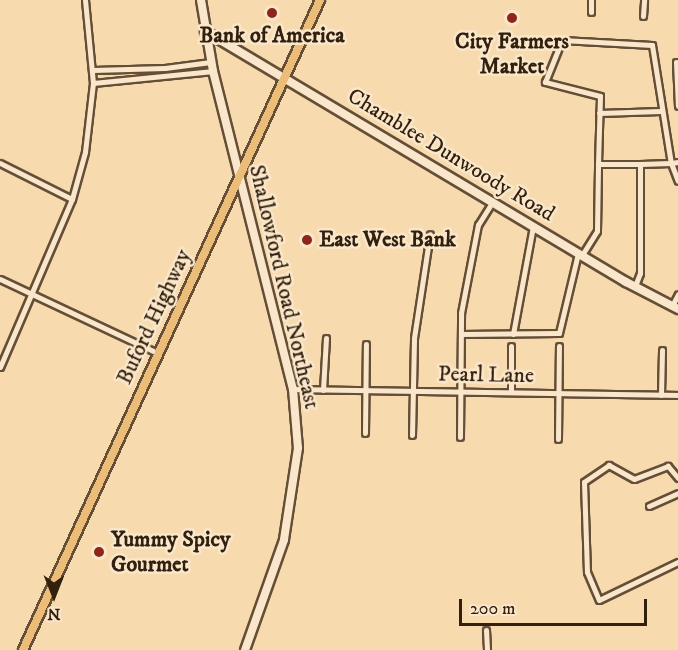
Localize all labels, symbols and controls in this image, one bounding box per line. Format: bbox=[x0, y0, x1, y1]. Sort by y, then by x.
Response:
marker: Bank of America bbox=[265, 6, 279, 20]
marker: City Farmers Market bbox=[505, 11, 519, 25]
place label: Bank of America bbox=[200, 23, 344, 49]
place label: City Farmers Market bbox=[455, 28, 569, 80]
street label: Chamblee Dunwoody Road bbox=[343, 83, 559, 227]
street label: Shallowford Road Northeast bbox=[243, 162, 325, 412]
place label: East West Bank bbox=[319, 227, 456, 253]
marker: East West Bank bbox=[300, 233, 314, 247]
street label: Buford Highway bbox=[111, 245, 197, 389]
street label: Pearl Lane bbox=[438, 361, 534, 389]
place label: Yummy Spicy Gourmet bbox=[111, 526, 230, 578]
marker: Yummy Spicy Gourmet bbox=[92, 545, 106, 559]
north arrow bbox=[24, 566, 84, 626]
scale bar bbox=[462, 587, 650, 625]
text: 200 m bbox=[470, 598, 516, 620]
text: N bbox=[47, 604, 61, 624]

